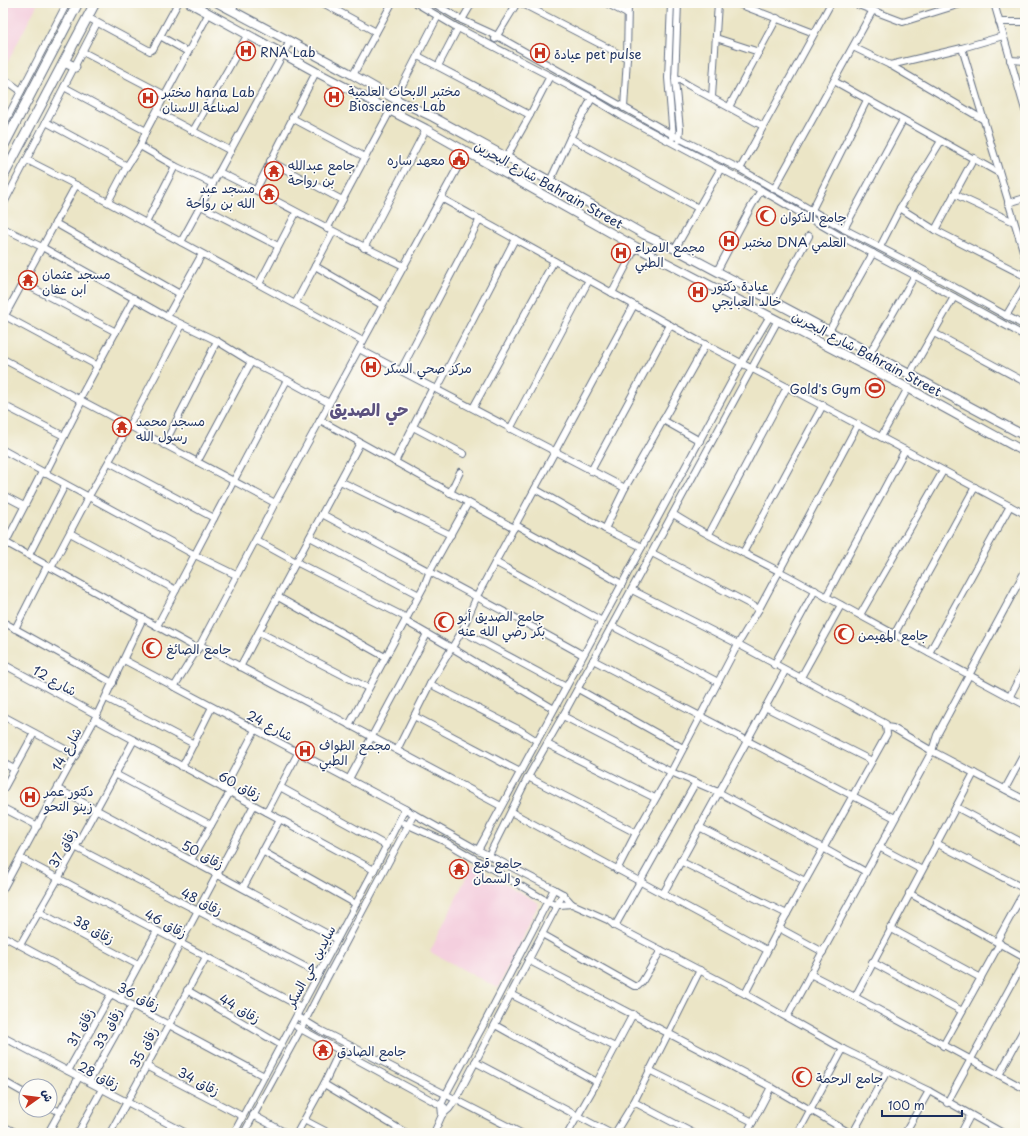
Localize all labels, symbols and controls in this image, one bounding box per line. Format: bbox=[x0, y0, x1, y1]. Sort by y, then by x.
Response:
hospital icon: RNA Lab bbox=[235, 40, 257, 62]
place label: RNA Lab bbox=[260, 42, 315, 61]
hospital icon: عيادة pet pulse bbox=[529, 42, 551, 64]
place label: عيادة pet pulse bbox=[554, 44, 642, 63]
place label: مختبر الابحاث العلمية Biosciences Lab bbox=[348, 81, 461, 115]
place label: مختبر hana Lab لصناعة الاسنان bbox=[161, 82, 255, 116]
hospital icon: مختبر الابحاث العلمية Biosciences Lab bbox=[323, 86, 345, 108]
hospital icon: مختبر hana Lab لصناعة الاسنان bbox=[137, 87, 159, 109]
street label: شارع البحرين Bahrain Street bbox=[471, 135, 627, 234]
public building icon: معهد ساره bbox=[448, 148, 470, 170]
place label: معهد ساره bbox=[387, 150, 445, 169]
place label: جامع عبدالله بن رواحة bbox=[288, 155, 355, 189]
temple icon: جامع عبدالله بن رواحة bbox=[263, 160, 285, 182]
place label: مسجد عبد الله بن رواحة bbox=[186, 178, 255, 212]
temple icon: مسجد عبد الله بن رواحة bbox=[258, 183, 280, 205]
mosque icon: جامع الذكوان bbox=[755, 205, 777, 227]
place label: جامع الذكوان bbox=[780, 207, 847, 228]
hospital icon: مختبر DNA العلمي bbox=[718, 230, 740, 252]
place label: مختبر DNA العلمي bbox=[742, 232, 846, 254]
place label: مجمع الامراء الطبي bbox=[635, 237, 705, 274]
hospital icon: مجمع الامراء الطبي bbox=[610, 242, 632, 264]
place label: مسجد عثمان ابن عفان bbox=[42, 264, 111, 298]
temple icon: مسجد عثمان ابن عفان bbox=[17, 269, 39, 291]
place label: عيادة دكتور خالد العبايجي bbox=[711, 276, 781, 313]
hospital icon: عيادة دكتور خالد العبايجي bbox=[687, 281, 709, 303]
street label: شارع البحرين Bahrain Street bbox=[788, 305, 945, 402]
hospital icon: مركز صحي السكر bbox=[360, 356, 382, 378]
place label: مركز صحي السكر bbox=[384, 358, 472, 380]
sports icon: Gold's Gym bbox=[864, 377, 886, 399]
place label: Gold's Gym bbox=[789, 379, 861, 398]
district label: حي الصديق bbox=[329, 396, 409, 426]
place label: مسجد محمد رسول الله bbox=[136, 411, 205, 445]
temple icon: مسجد محمد رسول الله bbox=[111, 416, 133, 438]
place label: جامع الصديق أبو بكر رضي الله عنه bbox=[457, 606, 545, 643]
mosque icon: جامع الصديق أبو بكر رضي الله عنه bbox=[433, 611, 455, 633]
mosque icon: جامع المهيمن bbox=[833, 623, 855, 645]
place label: جامع المهيمن bbox=[858, 625, 929, 646]
mosque icon: جامع الصائغ bbox=[141, 637, 163, 659]
place label: جامع الصائغ bbox=[166, 639, 232, 660]
street label: شارع 12 bbox=[29, 660, 80, 701]
street label: شارع 24 bbox=[243, 705, 296, 746]
street label: شارع 14 bbox=[47, 724, 86, 775]
place label: مجمع الطواف الطبي bbox=[319, 735, 391, 772]
hospital icon: مجمع الطواف الطبي bbox=[294, 740, 316, 762]
street label: زقاق 60 bbox=[215, 766, 265, 804]
place label: دكتور عمر زينو التحو bbox=[43, 781, 94, 815]
hospital icon: دكتور عمر زينو التحو bbox=[19, 786, 41, 808]
street label: زقاق 37 bbox=[43, 825, 81, 871]
street label: زقاق 50 bbox=[179, 835, 228, 873]
place label: جامع قبع و السمان bbox=[473, 853, 522, 887]
temple icon: جامع قبع و السمان bbox=[448, 858, 470, 880]
street label: زقاق 48 bbox=[178, 883, 226, 919]
street label: زقاق 46 bbox=[142, 904, 190, 942]
street label: زقاق 38 bbox=[70, 910, 118, 948]
street label: سايدين حي السكر bbox=[280, 922, 342, 1013]
street label: زقاق 36 bbox=[115, 977, 163, 1015]
street label: زقاق 44 bbox=[216, 989, 264, 1027]
street label: زقاق 31 bbox=[62, 1004, 98, 1050]
street label: زقاق 33 bbox=[88, 1004, 126, 1052]
street label: زقاق 35 bbox=[124, 1023, 162, 1071]
temple icon: جامع الصادق bbox=[312, 1039, 334, 1061]
place label: جامع الصادق bbox=[337, 1041, 407, 1062]
street label: زقاق 28 bbox=[75, 1056, 123, 1094]
street label: زقاق 34 bbox=[175, 1062, 223, 1100]
mosque icon: جامع الرحمة bbox=[791, 1066, 813, 1088]
place label: جامع الرحمة bbox=[816, 1068, 883, 1089]
north arrow bbox=[18, 1078, 58, 1118]
text: ش bbox=[38, 1088, 58, 1103]
scale bar bbox=[882, 1092, 962, 1118]
text: 100 m bbox=[888, 1096, 925, 1114]

